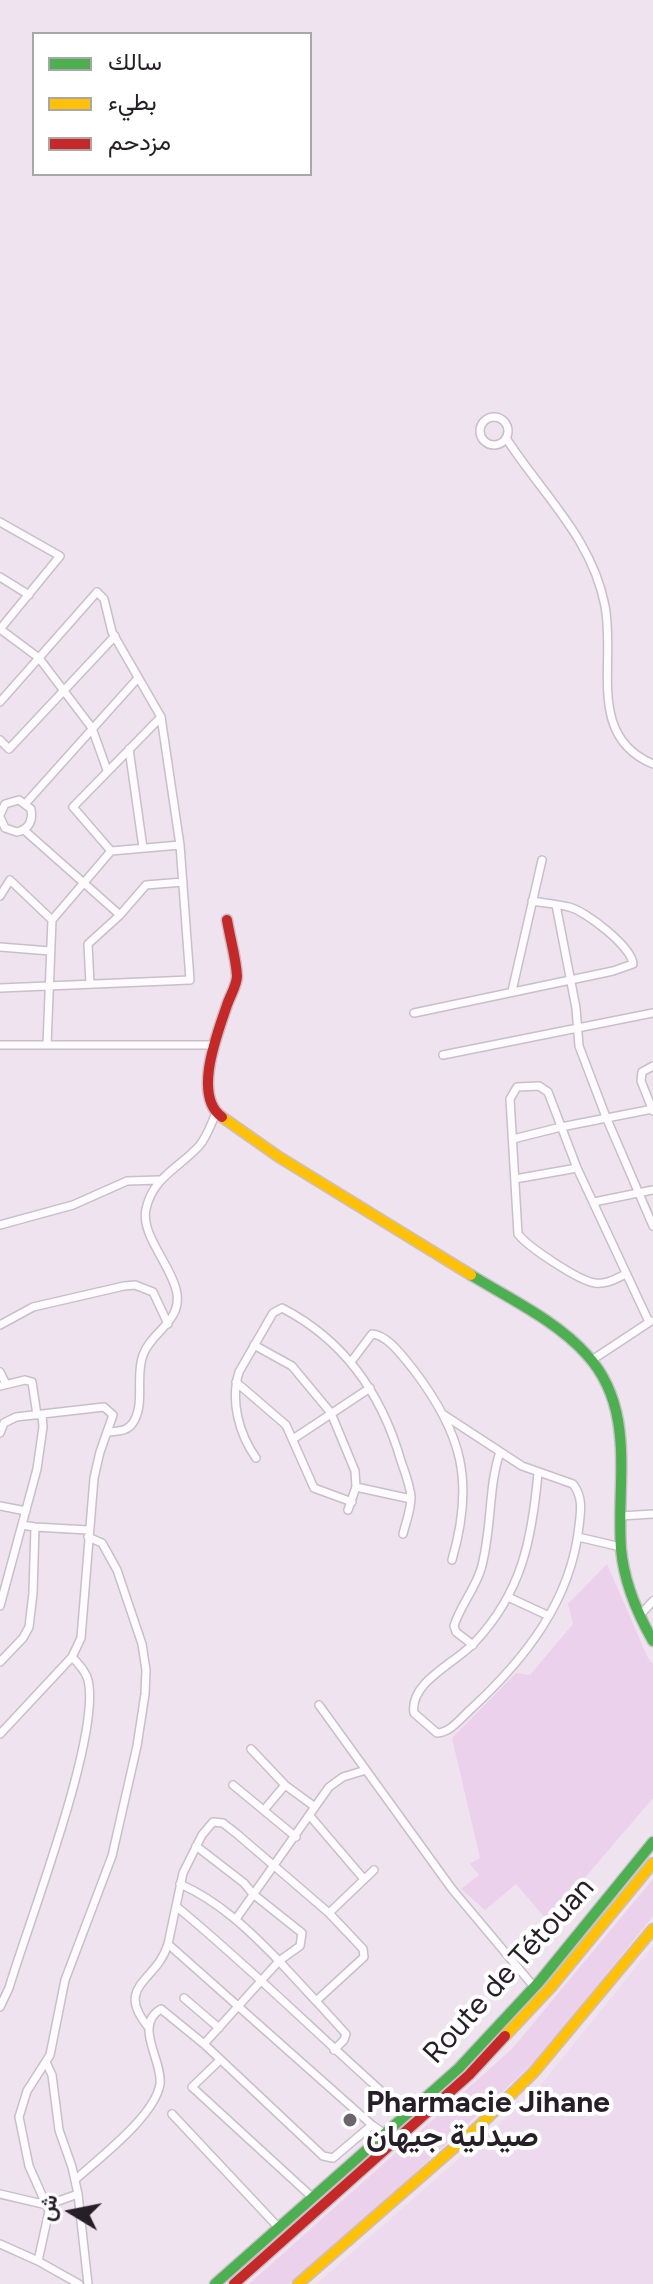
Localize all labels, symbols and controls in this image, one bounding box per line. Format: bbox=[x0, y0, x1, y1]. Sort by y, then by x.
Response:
legend bbox=[32, 32, 312, 176]
text: سالك bbox=[108, 47, 162, 76]
text: بطيء bbox=[108, 87, 157, 116]
text: مزدحم bbox=[108, 127, 171, 156]
street label: Route de Tétouan bbox=[416, 1871, 602, 2071]
place label: Pharmacie Jihane صيدلية جيهان bbox=[366, 2085, 610, 2156]
marker: Pharmacie Jihane صيدلية جيهان bbox=[341, 2111, 359, 2129]
north arrow bbox=[32, 2172, 112, 2252]
text: ش bbox=[32, 2192, 63, 2223]

